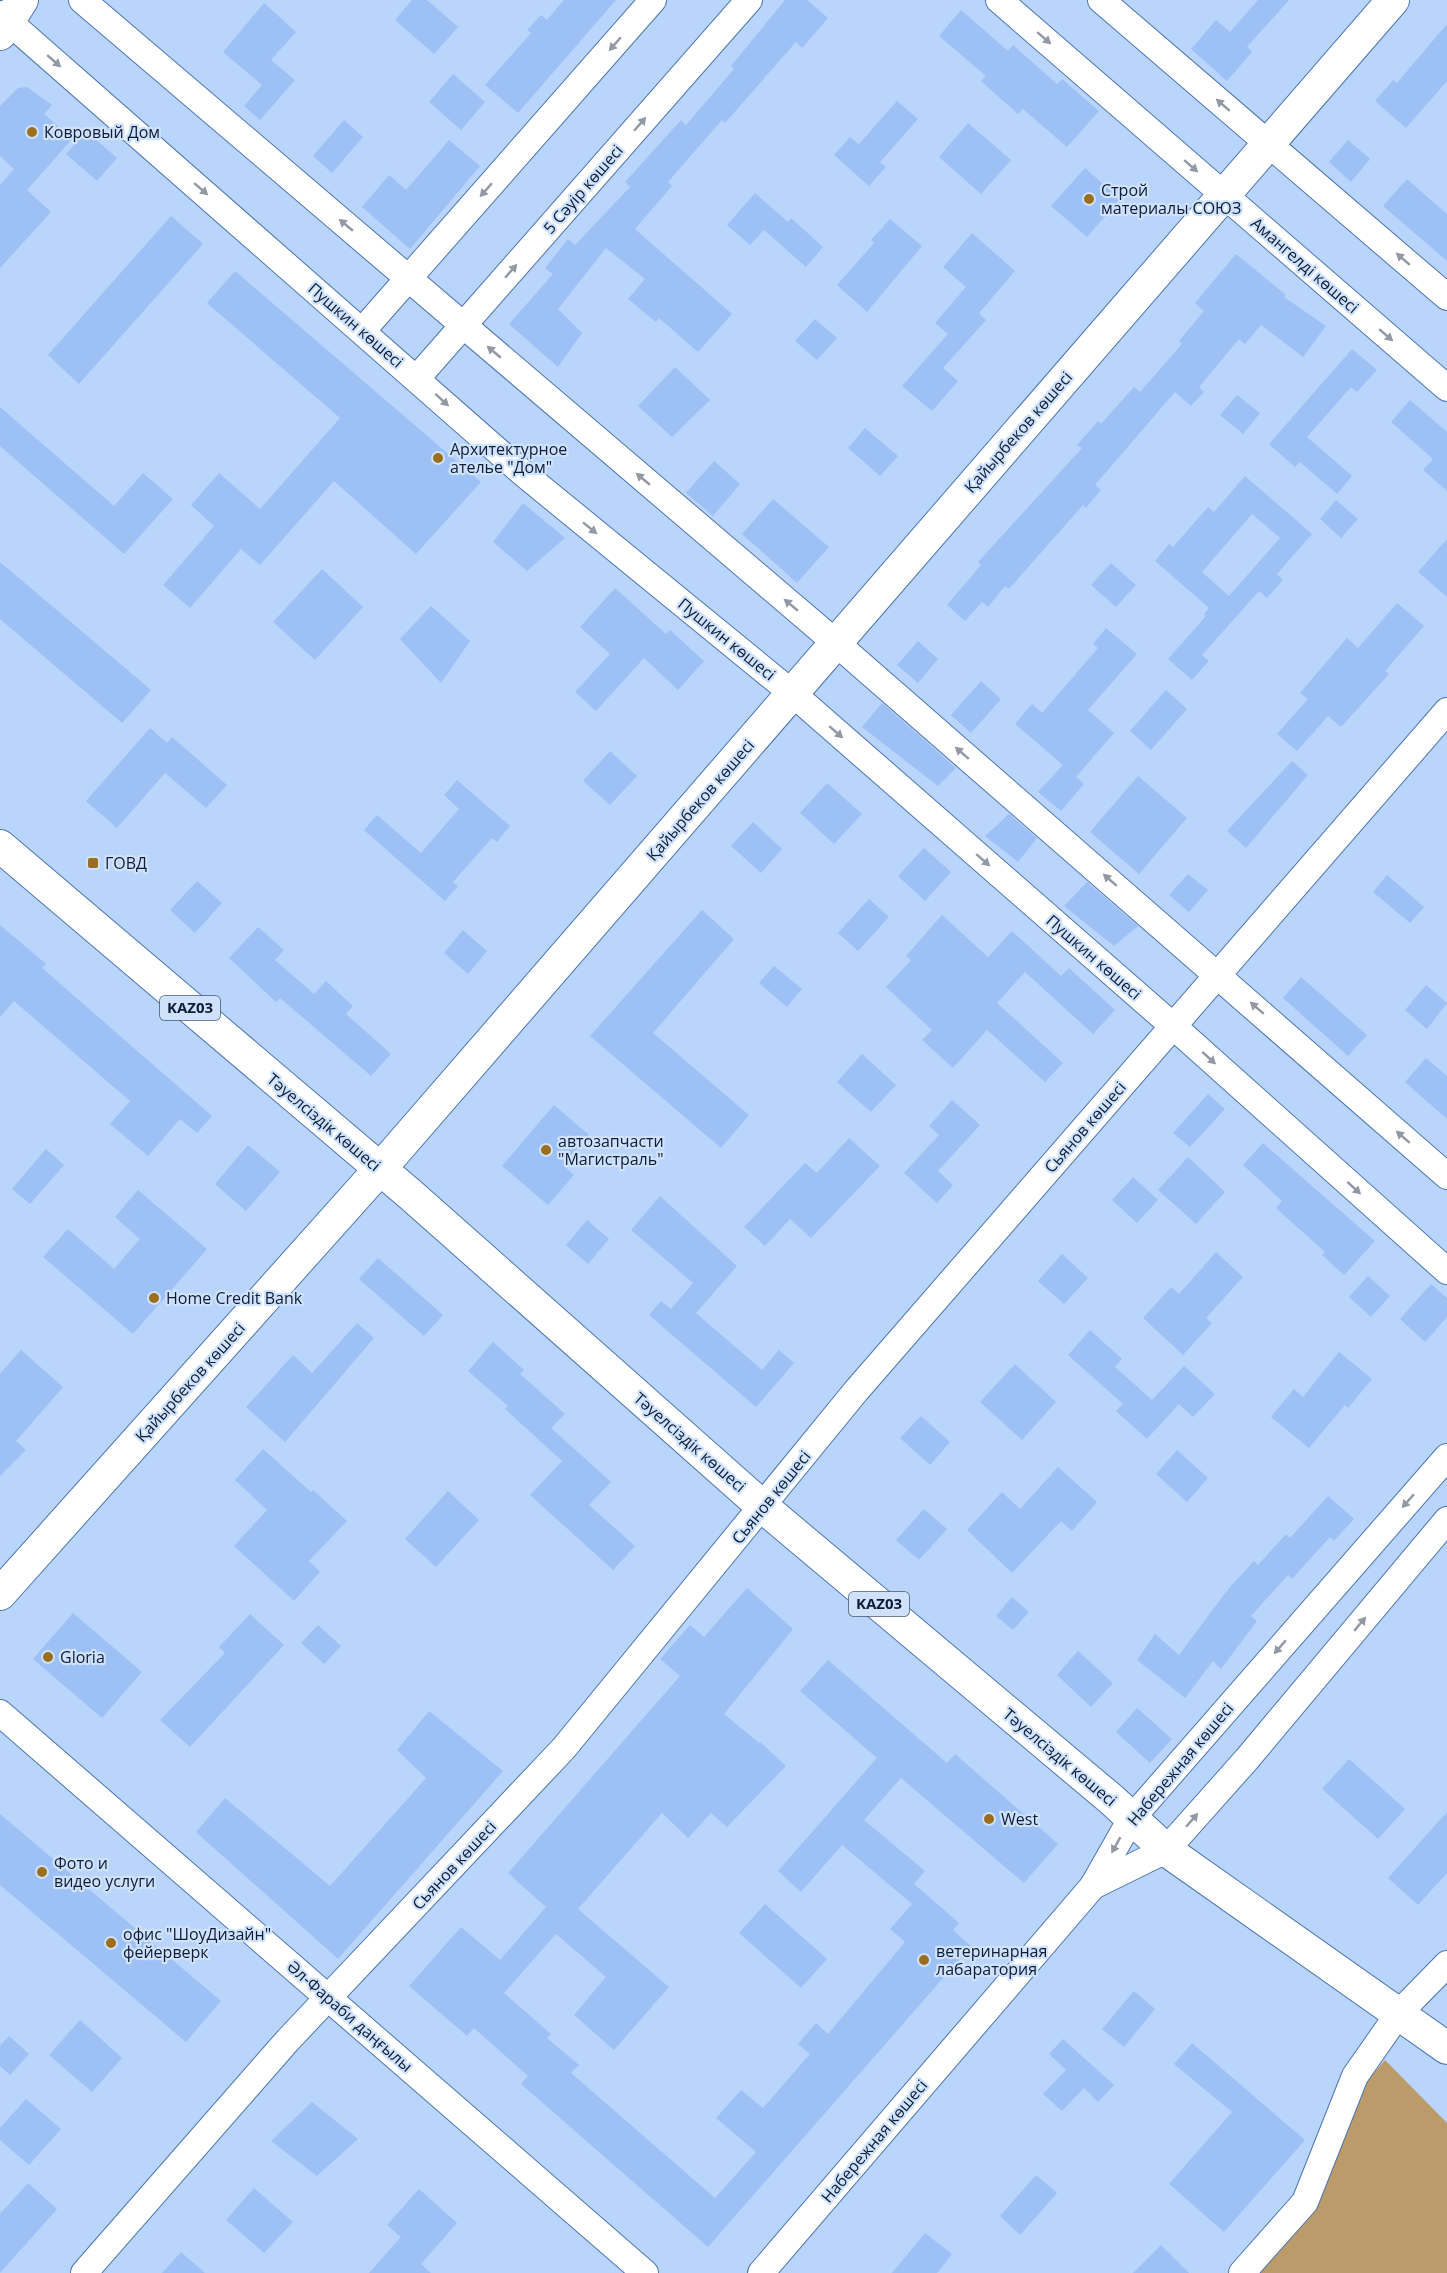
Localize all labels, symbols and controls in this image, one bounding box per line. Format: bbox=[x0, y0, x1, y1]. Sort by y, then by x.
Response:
one-way arrow bbox=[1036, 31, 1051, 44]
one-way arrow bbox=[609, 36, 622, 51]
one-way arrow bbox=[46, 54, 61, 67]
one-way arrow bbox=[1216, 99, 1231, 112]
one-way arrow bbox=[633, 117, 646, 132]
place label: Ковровый Дом bbox=[44, 121, 160, 143]
marker: Ковровый Дом bbox=[25, 125, 39, 139]
street label: 5 Сәуір көшесі bbox=[538, 140, 628, 238]
one-way arrow bbox=[1183, 159, 1198, 172]
place label: Строй материалы СОЮЗ bbox=[1101, 179, 1241, 219]
one-way arrow bbox=[193, 182, 208, 195]
one-way arrow bbox=[480, 182, 493, 197]
marker: Строй материалы СОЮЗ bbox=[1082, 192, 1096, 206]
street label: Амангелді көшесі bbox=[1246, 212, 1364, 318]
one-way arrow bbox=[338, 219, 354, 232]
one-way arrow bbox=[1395, 253, 1411, 266]
one-way arrow bbox=[504, 264, 517, 279]
street label: Пушкин көшесі bbox=[304, 278, 408, 372]
one-way arrow bbox=[1378, 328, 1393, 341]
one-way arrow bbox=[487, 346, 502, 359]
street label: Қайырбеков көшесі bbox=[959, 367, 1077, 497]
one-way arrow bbox=[435, 393, 449, 407]
place label: Архитектурное ателье "Дом" bbox=[450, 438, 567, 478]
marker: Архитектурное ателье "Дом" bbox=[431, 451, 445, 465]
one-way arrow bbox=[635, 472, 651, 485]
one-way arrow bbox=[582, 521, 598, 534]
street label: Пушкин көшесі bbox=[674, 593, 780, 685]
one-way arrow bbox=[784, 599, 799, 612]
one-way arrow bbox=[828, 725, 844, 738]
street label: Қайырбеков көшесі bbox=[641, 735, 759, 865]
one-way arrow bbox=[955, 747, 970, 760]
place label: ГОВД bbox=[105, 852, 147, 874]
one-way arrow bbox=[975, 853, 990, 866]
marker: ГОВД bbox=[86, 856, 100, 870]
one-way arrow bbox=[1103, 874, 1118, 887]
street label: Пушкин көшесі bbox=[1042, 910, 1146, 1004]
road number: KАZ03 bbox=[160, 996, 220, 1020]
one-way arrow bbox=[1250, 1002, 1265, 1015]
one-way arrow bbox=[1201, 1051, 1216, 1065]
street label: Тәуелсіздік көшесі bbox=[263, 1068, 385, 1176]
street label: Сьянов көшесі bbox=[1039, 1077, 1131, 1177]
place label: автозапчасти "Магистраль" bbox=[558, 1130, 664, 1170]
one-way arrow bbox=[1396, 1131, 1411, 1144]
marker: автозапчасти "Магистраль" bbox=[539, 1143, 553, 1157]
one-way arrow bbox=[1346, 1181, 1361, 1194]
place label: Home Credit Bank bbox=[166, 1287, 303, 1309]
marker: Home Credit Bank bbox=[147, 1291, 161, 1305]
street label: Қайырбеков көшесі bbox=[130, 1317, 250, 1447]
street label: Тәуелсіздік көшесі bbox=[629, 1387, 751, 1497]
street label: Сьянов көшесі bbox=[726, 1446, 816, 1548]
one-way arrow bbox=[1402, 1493, 1415, 1509]
road number: KАZ03 bbox=[849, 1592, 909, 1616]
one-way arrow bbox=[1353, 1617, 1366, 1632]
one-way arrow bbox=[1273, 1640, 1287, 1655]
place label: Gloria bbox=[60, 1646, 105, 1668]
marker: Gloria bbox=[41, 1650, 55, 1664]
street label: Набережная көшесі bbox=[1122, 1698, 1238, 1830]
street label: Тәуелсіздік көшесі bbox=[999, 1703, 1121, 1811]
place label: West bbox=[1001, 1808, 1038, 1830]
marker: West bbox=[982, 1812, 996, 1826]
one-way arrow bbox=[1185, 1813, 1198, 1828]
street label: Сьянов көшесі bbox=[407, 1816, 501, 1914]
one-way arrow bbox=[1111, 1837, 1121, 1854]
place label: Фото и видео услуги bbox=[54, 1852, 155, 1892]
marker: Фото и видео услуги bbox=[35, 1865, 49, 1879]
place label: офис "ШоуДизайн" фейерверк bbox=[123, 1923, 271, 1963]
marker: офис "ШоуДизайн" фейерверк bbox=[104, 1936, 118, 1950]
place label: ветеринарная лабаратория bbox=[936, 1940, 1047, 1980]
marker: ветеринарная лабаратория bbox=[917, 1953, 931, 1967]
street label: Әл-Фараби даңғылы bbox=[283, 1955, 417, 2077]
street label: Набережная көшесі bbox=[816, 2075, 932, 2207]

